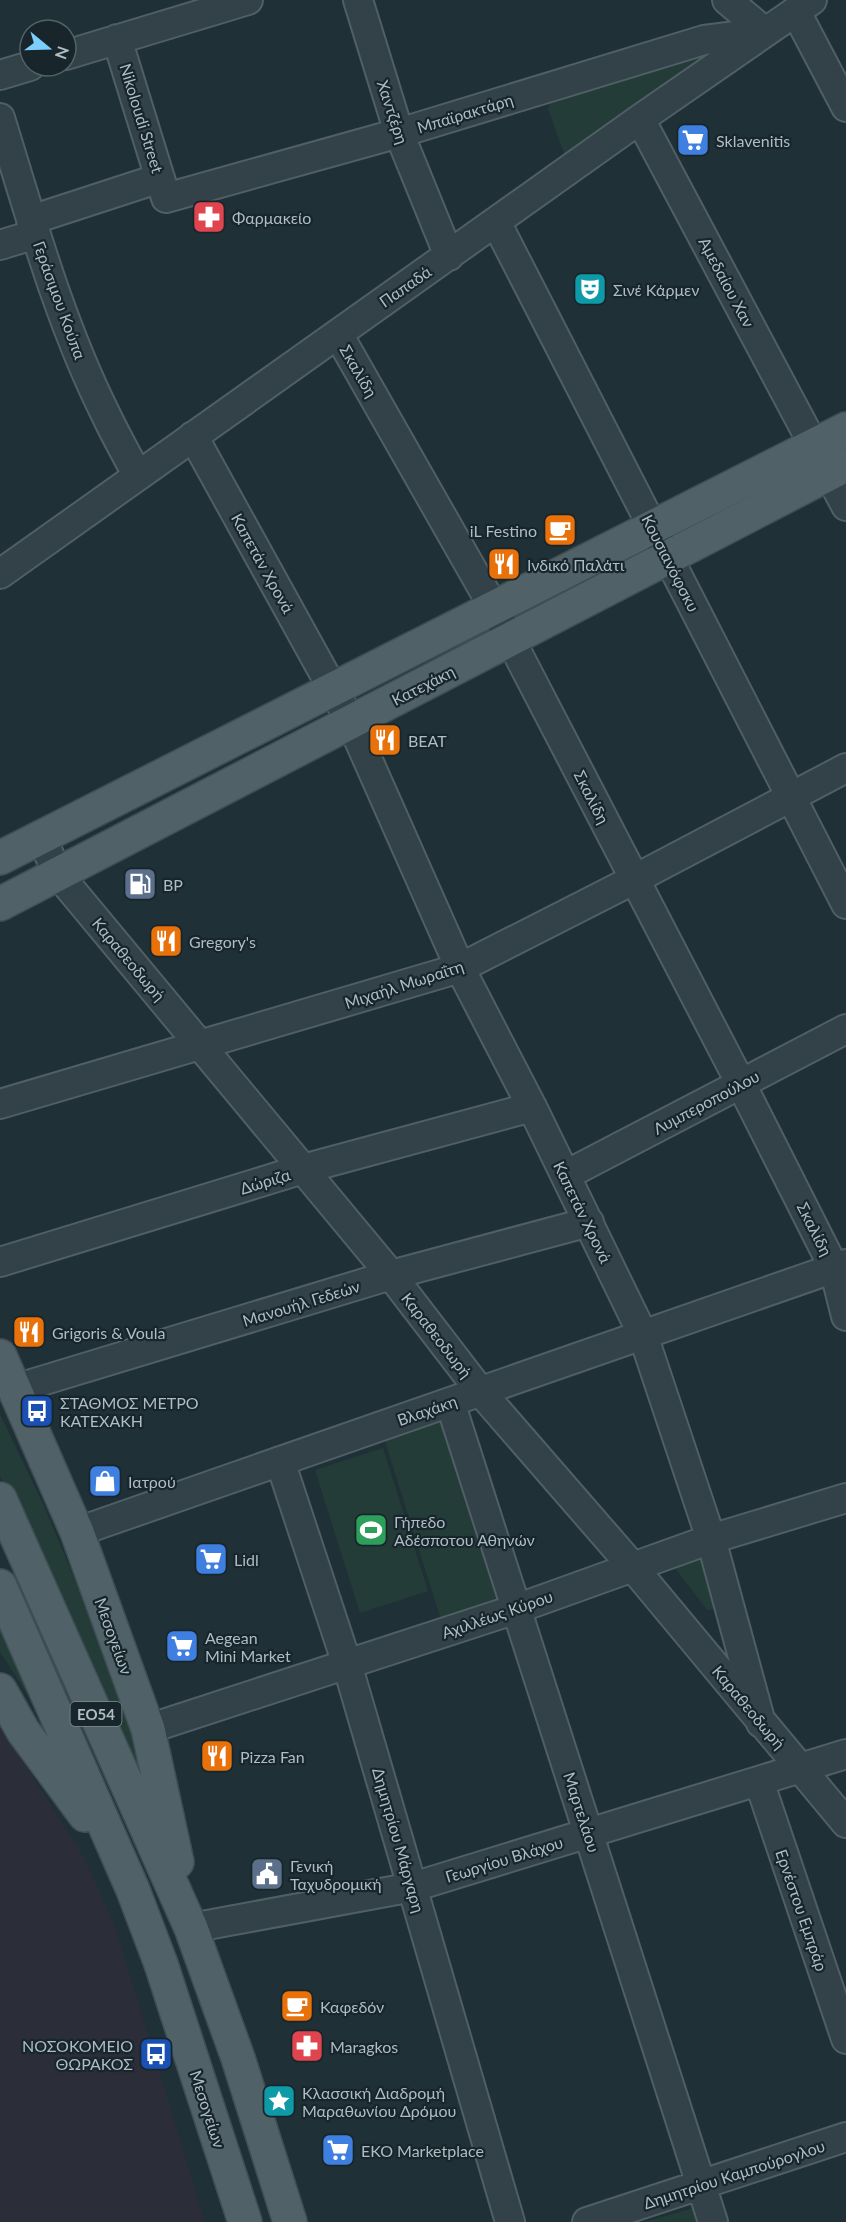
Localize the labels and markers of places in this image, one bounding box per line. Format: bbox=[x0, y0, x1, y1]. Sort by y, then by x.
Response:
supermarket icon: Sklavenitis bbox=[675, 122, 711, 158]
place label: Sklavenitis bbox=[716, 131, 790, 150]
pharmacy icon: Φαρμακείο bbox=[191, 199, 227, 235]
place label: Φαρμακείο bbox=[232, 208, 311, 227]
theatre icon: Σινέ Κάρμεν bbox=[572, 271, 608, 307]
place label: Σινέ Κάρμεν bbox=[613, 280, 699, 299]
cafe icon: iL Festino bbox=[542, 512, 578, 548]
place label: iL Festino bbox=[470, 521, 537, 540]
restaurant icon: Ινδικό Παλάτι bbox=[486, 546, 522, 582]
place label: Ινδικό Παλάτι bbox=[527, 555, 625, 574]
restaurant icon: ΒΕΑΤ bbox=[367, 722, 403, 758]
place label: ΒΕΑΤ bbox=[408, 731, 447, 750]
fuel station icon: BP bbox=[122, 866, 158, 902]
place label: BP bbox=[163, 875, 183, 894]
restaurant icon: Gregory's bbox=[148, 923, 184, 959]
place label: Gregory's bbox=[189, 932, 256, 951]
restaurant icon: Grigoris & Voula bbox=[11, 1314, 47, 1350]
place label: Grigoris & Voula bbox=[52, 1323, 165, 1342]
bus stop icon: ΣΤΑΘΜΟΣ ΜΕΤΡΟ ΚΑΤΕΧΑΚΗ bbox=[19, 1393, 55, 1429]
place label: ΣΤΑΘΜΟΣ ΜΕΤΡΟ ΚΑΤΕΧΑΚΗ bbox=[60, 1393, 199, 1430]
shop icon: Ιατρού bbox=[87, 1463, 123, 1499]
place label: Ιατρού bbox=[128, 1472, 176, 1491]
sports icon: Γήπεδο Αδέσποτου Αθηνών bbox=[353, 1512, 389, 1548]
place label: Γήπεδο Αδέσποτου Αθηνών bbox=[394, 1512, 535, 1549]
supermarket icon: Lidl bbox=[193, 1541, 229, 1577]
place label: Lidl bbox=[234, 1550, 259, 1569]
supermarket icon: Aegean Mini Market bbox=[164, 1628, 200, 1664]
place label: Aegean Mini Market bbox=[205, 1628, 291, 1665]
restaurant icon: Pizza Fan bbox=[199, 1738, 235, 1774]
place label: Pizza Fan bbox=[240, 1747, 305, 1766]
public building icon: Γενική Ταχυδρομική bbox=[249, 1856, 285, 1892]
place label: Γενική Ταχυδρομική bbox=[290, 1856, 382, 1893]
cafe icon: Καφεδόν bbox=[279, 1988, 315, 2024]
place label: Καφεδόν bbox=[320, 1997, 384, 2016]
pharmacy icon: Maragkos bbox=[289, 2028, 325, 2064]
place label: ΝΟΣΟΚΟΜΕΙΟ ΘΩΡΑΚΟΣ bbox=[22, 2036, 133, 2073]
bus stop icon: ΝΟΣΟΚΟΜΕΙΟ ΘΩΡΑΚΟΣ bbox=[138, 2036, 174, 2072]
place label: Maragkos bbox=[330, 2037, 398, 2056]
place icon: Κλασσική Διαδρομή Μαραθωνίου Δρόμου bbox=[261, 2083, 297, 2119]
place label: Κλασσική Διαδρομή Μαραθωνίου Δρόμου bbox=[302, 2083, 456, 2120]
supermarket icon: EKO Marketplace bbox=[320, 2132, 356, 2168]
place label: EKO Marketplace bbox=[361, 2141, 484, 2160]

